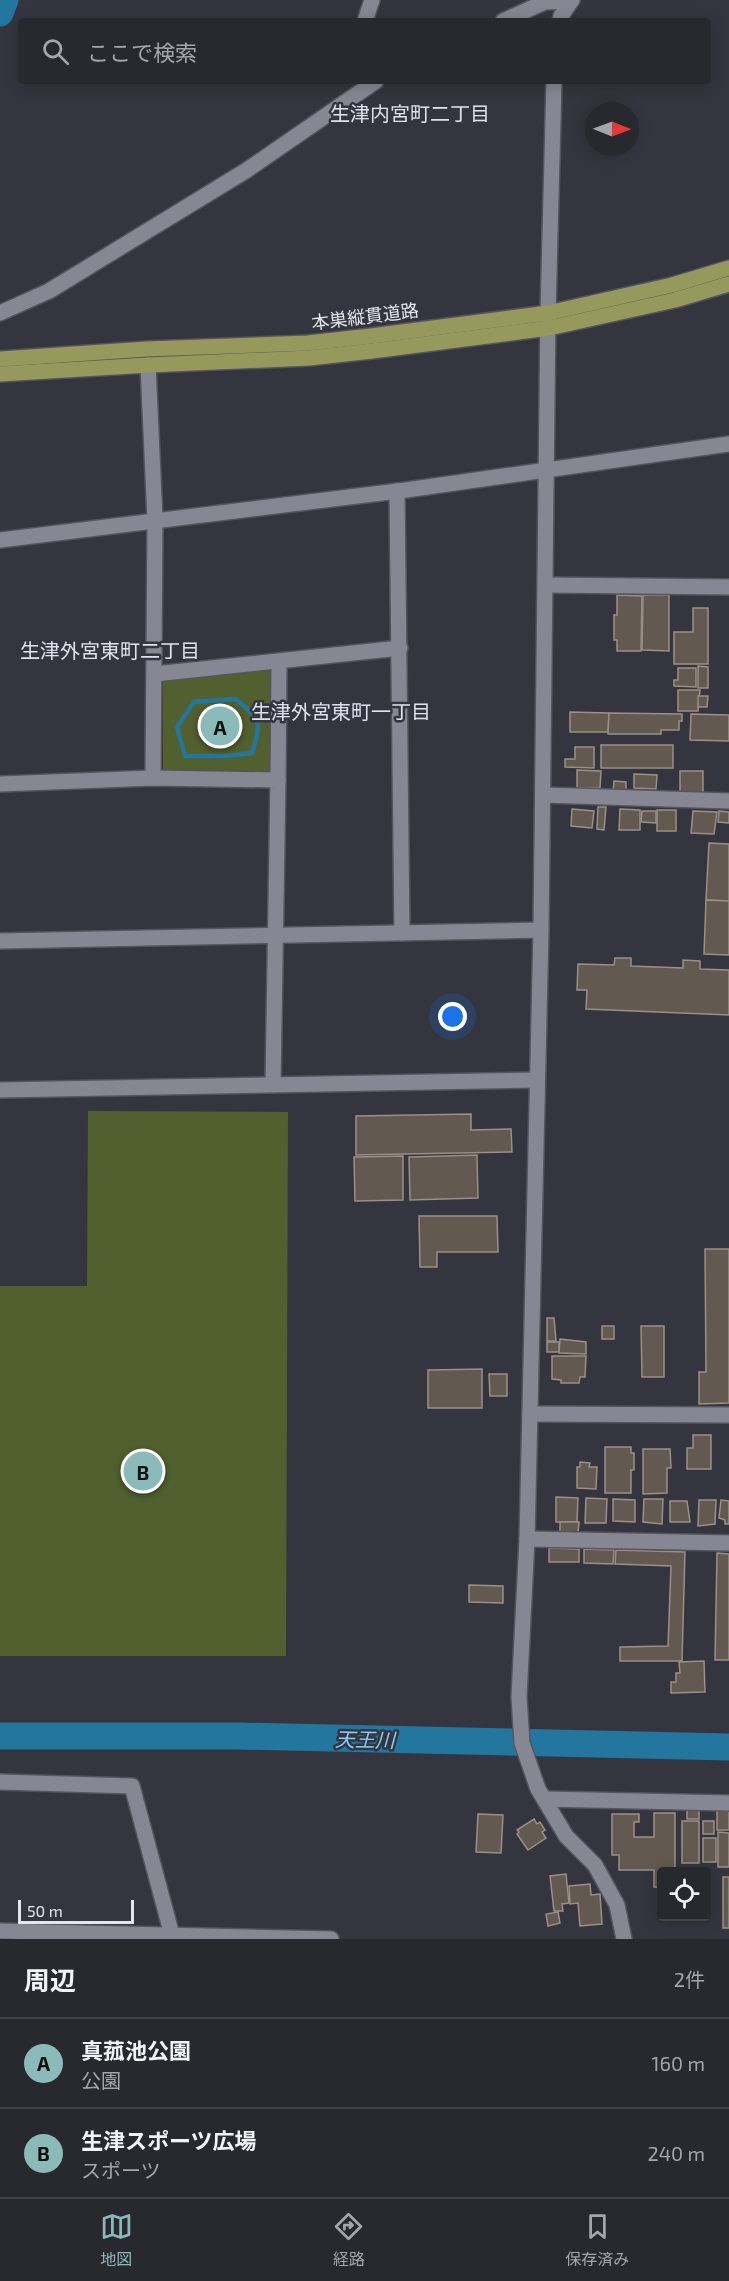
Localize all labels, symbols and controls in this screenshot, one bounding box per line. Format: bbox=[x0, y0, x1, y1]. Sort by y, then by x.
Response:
search box bbox=[18, 18, 711, 84]
icon: search bbox=[39, 35, 72, 68]
text: ここで検索 bbox=[87, 39, 197, 65]
district label: 生津内宮町二丁目 bbox=[330, 101, 490, 125]
north arrow bbox=[585, 102, 639, 156]
street label: 本巣縦貫道路 bbox=[310, 299, 420, 333]
district label: 生津外宮東町二丁目 bbox=[20, 638, 200, 662]
district label: 生津外宮東町一丁目 bbox=[251, 699, 431, 723]
pin: A bbox=[200, 704, 240, 748]
your location bbox=[438, 1002, 467, 1031]
pin: B bbox=[124, 1448, 162, 1494]
water label: 天王川 bbox=[335, 1726, 397, 1752]
map controls bbox=[657, 1867, 711, 1921]
button: locate bbox=[657, 1867, 711, 1921]
scale bar bbox=[18, 1897, 134, 1924]
text: 50 m bbox=[27, 1901, 63, 1920]
text: 周辺 bbox=[24, 1964, 76, 1995]
text: 2件 bbox=[674, 1967, 705, 1991]
text: 真菰池公園 bbox=[81, 2037, 191, 2063]
text: A bbox=[37, 2051, 50, 2075]
text: 160 m bbox=[652, 2051, 705, 2075]
text: 公園 bbox=[81, 2068, 121, 2092]
text: 生津スポーツ広場 bbox=[81, 2127, 257, 2153]
text: B bbox=[37, 2141, 50, 2165]
text: 240 m bbox=[647, 2141, 705, 2165]
text: スポーツ bbox=[81, 2158, 161, 2182]
tab: 地図 bbox=[100, 2210, 133, 2270]
tab: 経路 bbox=[332, 2210, 365, 2270]
tab: 保存済み bbox=[565, 2210, 629, 2270]

